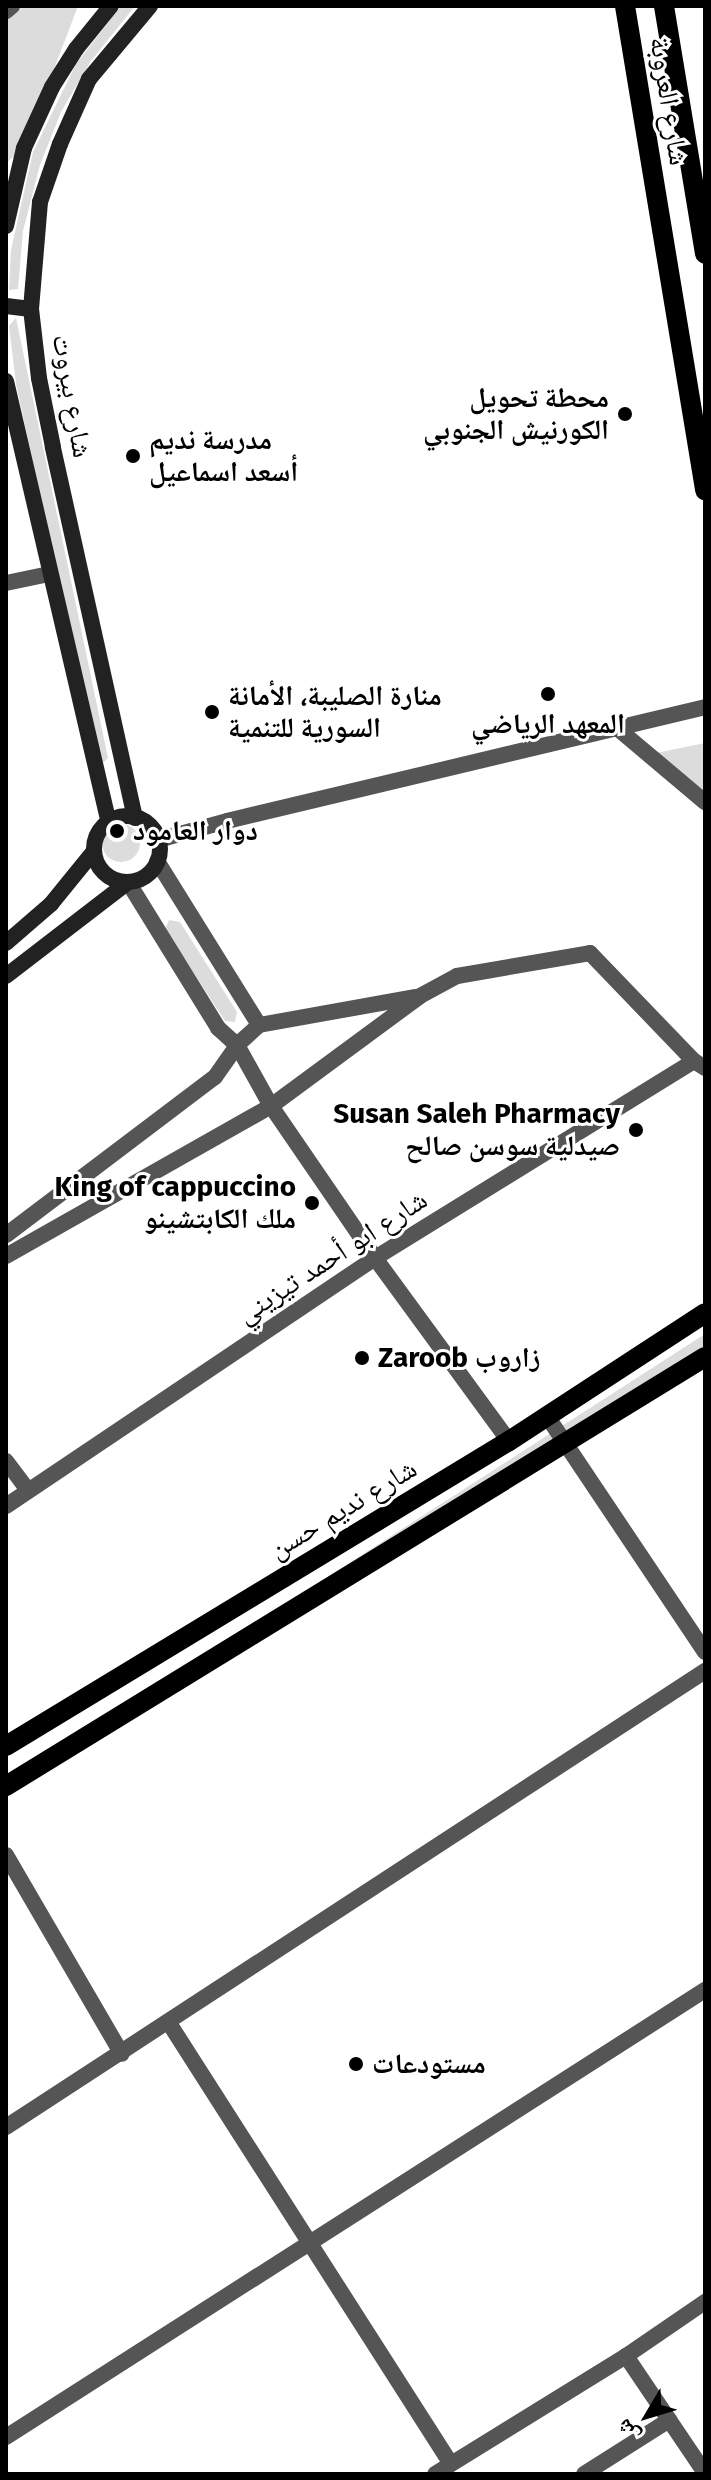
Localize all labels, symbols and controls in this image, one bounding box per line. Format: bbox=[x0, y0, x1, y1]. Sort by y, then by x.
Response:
street label: شارع العروبة bbox=[642, 34, 696, 168]
street label: شارع بيروت bbox=[45, 332, 99, 460]
place label: محطة تحويل الكورنيش الجنوبي bbox=[423, 381, 609, 447]
marker: محطة تحويل الكورنيش الجنوبي bbox=[616, 405, 634, 423]
place label: مدرسة نديم أسعد اسماعيل bbox=[149, 423, 298, 489]
marker: مدرسة نديم أسعد اسماعيل bbox=[124, 447, 142, 465]
place label: منارة الصليبة، الأمانة السورية للتنمية bbox=[228, 679, 442, 745]
marker: المعهد الرياضي bbox=[539, 685, 557, 703]
marker: منارة الصليبة، الأمانة السورية للتنمية bbox=[203, 703, 221, 721]
place label: المعهد الرياضي bbox=[471, 707, 625, 741]
place label: دوار العامود bbox=[133, 814, 258, 848]
marker: دوار العامود bbox=[108, 822, 126, 840]
place label: Susan Saleh Pharmacy صيدلية سوسن صالح bbox=[333, 1097, 620, 1163]
marker: Susan Saleh Pharmacy صيدلية سوسن صالح bbox=[627, 1121, 645, 1139]
place label: King of cappuccino ملك الكابتشينو bbox=[55, 1170, 296, 1236]
street label: شارع ابو أحمد تيزيني bbox=[230, 1183, 434, 1331]
marker: King of cappuccino ملك الكابتشينو bbox=[303, 1194, 321, 1212]
place label: Zaroob زاروب bbox=[378, 1341, 540, 1375]
marker: Zaroob زاروب bbox=[353, 1349, 371, 1367]
street label: شارع نديم حسن bbox=[263, 1452, 423, 1566]
place label: مستودعات bbox=[372, 2047, 486, 2081]
marker: مستودعات bbox=[347, 2055, 365, 2073]
north arrow bbox=[607, 2376, 687, 2456]
text: ش bbox=[610, 2414, 646, 2449]

